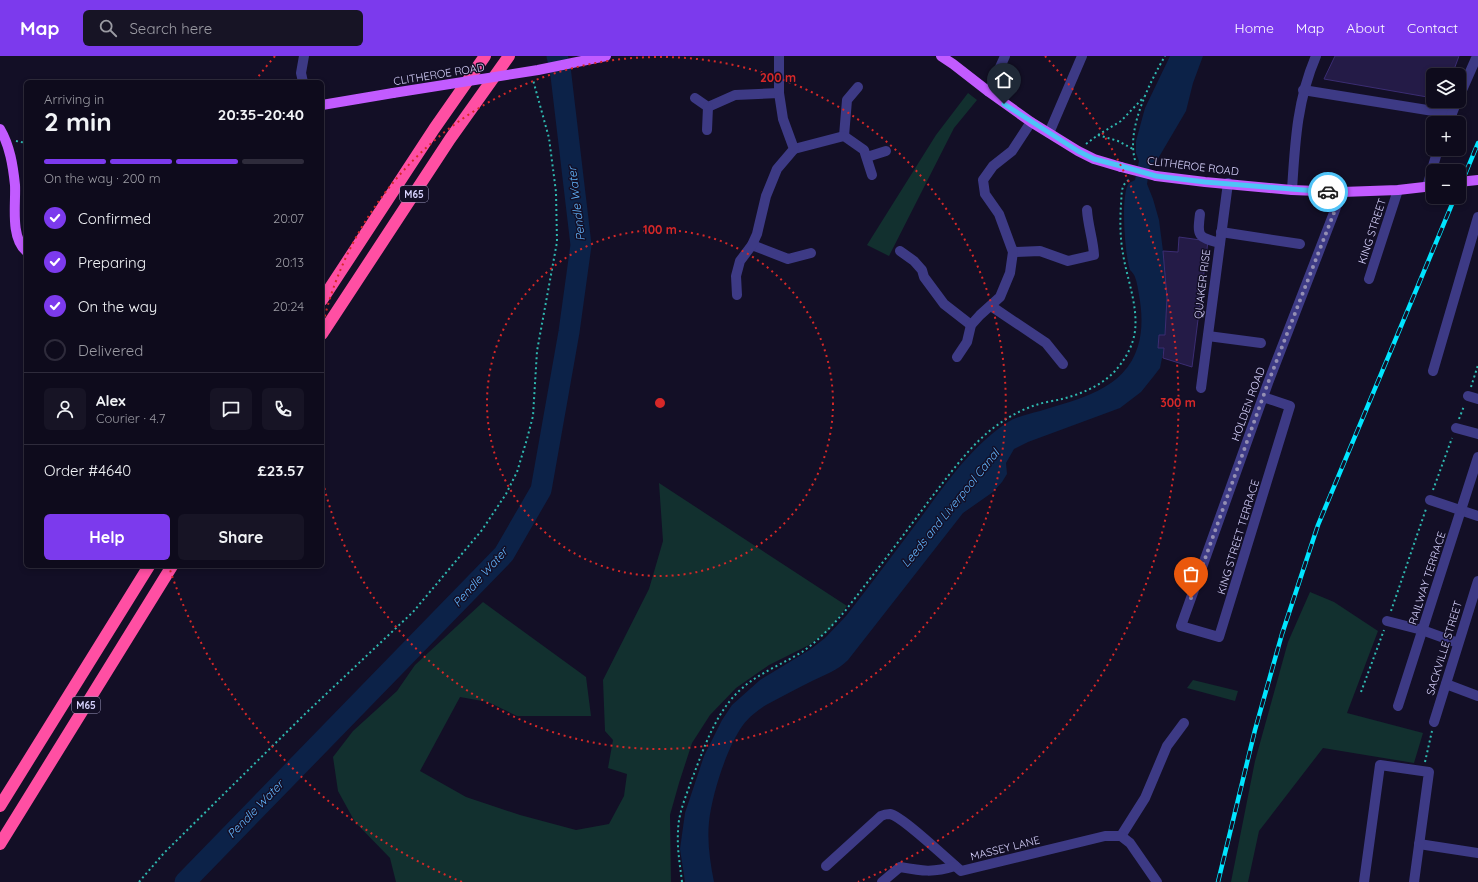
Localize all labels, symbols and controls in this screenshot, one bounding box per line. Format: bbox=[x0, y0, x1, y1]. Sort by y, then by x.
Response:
search box bbox=[83, 10, 363, 46]
text: Map bbox=[20, 16, 59, 40]
icon: search bbox=[97, 17, 119, 39]
text: Search here bbox=[129, 19, 212, 38]
text: Home bbox=[1235, 19, 1274, 37]
text: Map bbox=[1296, 19, 1324, 37]
text: About bbox=[1346, 19, 1385, 37]
text: Contact bbox=[1407, 19, 1458, 37]
street label: CLITHEROE ROAD bbox=[392, 60, 486, 88]
pin bbox=[987, 63, 1021, 104]
map controls bbox=[1426, 68, 1466, 204]
button: layers bbox=[1426, 68, 1466, 108]
icon: home bbox=[993, 69, 1015, 91]
text: 200 m bbox=[760, 70, 796, 85]
text: Arriving in bbox=[44, 91, 104, 107]
text: 2 min bbox=[44, 105, 112, 138]
text: 20:35–20:40 bbox=[218, 105, 304, 124]
button: + bbox=[1426, 116, 1466, 156]
street label: CLITHEROE ROAD bbox=[1146, 153, 1240, 179]
button: − bbox=[1426, 164, 1466, 204]
water label: Pendle Water bbox=[564, 165, 588, 242]
text: On the way · 200 m bbox=[44, 170, 161, 186]
courier bbox=[1308, 172, 1348, 212]
icon: car bbox=[1317, 181, 1339, 203]
road number: M65 bbox=[400, 186, 428, 202]
street label: KING STREET bbox=[1355, 196, 1389, 266]
icon: check bbox=[44, 207, 66, 229]
text: Confirmed bbox=[78, 209, 151, 228]
text: 20:07 bbox=[273, 210, 304, 226]
text: 100 m bbox=[643, 222, 677, 237]
street label: QUAKER RISE bbox=[1191, 248, 1213, 320]
icon: check bbox=[44, 251, 66, 273]
text: Preparing bbox=[78, 253, 146, 272]
text: 20:13 bbox=[275, 254, 304, 270]
icon: check bbox=[44, 295, 66, 317]
text: On the way bbox=[78, 297, 157, 316]
text: 20:24 bbox=[273, 298, 304, 314]
text: Delivered bbox=[78, 341, 143, 360]
street label: HOLDEN ROAD bbox=[1228, 365, 1268, 443]
button: person bbox=[44, 388, 86, 430]
button: chat bbox=[210, 388, 252, 430]
button: phone bbox=[262, 388, 304, 430]
text: Alex bbox=[96, 391, 126, 410]
text: 300 m bbox=[1160, 395, 1196, 410]
centre of rings bbox=[653, 396, 667, 410]
text: Courier · 4.7 bbox=[96, 410, 165, 426]
water label: Leeds and Liverpool Canal bbox=[898, 445, 1003, 570]
text: Order #4640 bbox=[44, 461, 131, 480]
text: £23.57 bbox=[257, 461, 304, 480]
street label: KING STREET TERRACE bbox=[1214, 478, 1262, 596]
button: Help bbox=[44, 514, 170, 560]
button: Share bbox=[178, 514, 304, 560]
street label: RAILWAY TERRACE bbox=[1405, 530, 1449, 626]
water label: Pendle Water bbox=[449, 543, 512, 610]
pin bbox=[1174, 557, 1208, 598]
icon: bag bbox=[1180, 563, 1202, 585]
street label: SACKVILLE STREET bbox=[1423, 599, 1465, 697]
road number: M65 bbox=[72, 697, 100, 713]
water label: Pendle Water bbox=[224, 776, 287, 841]
street label: MASSEY LANE bbox=[969, 833, 1041, 863]

